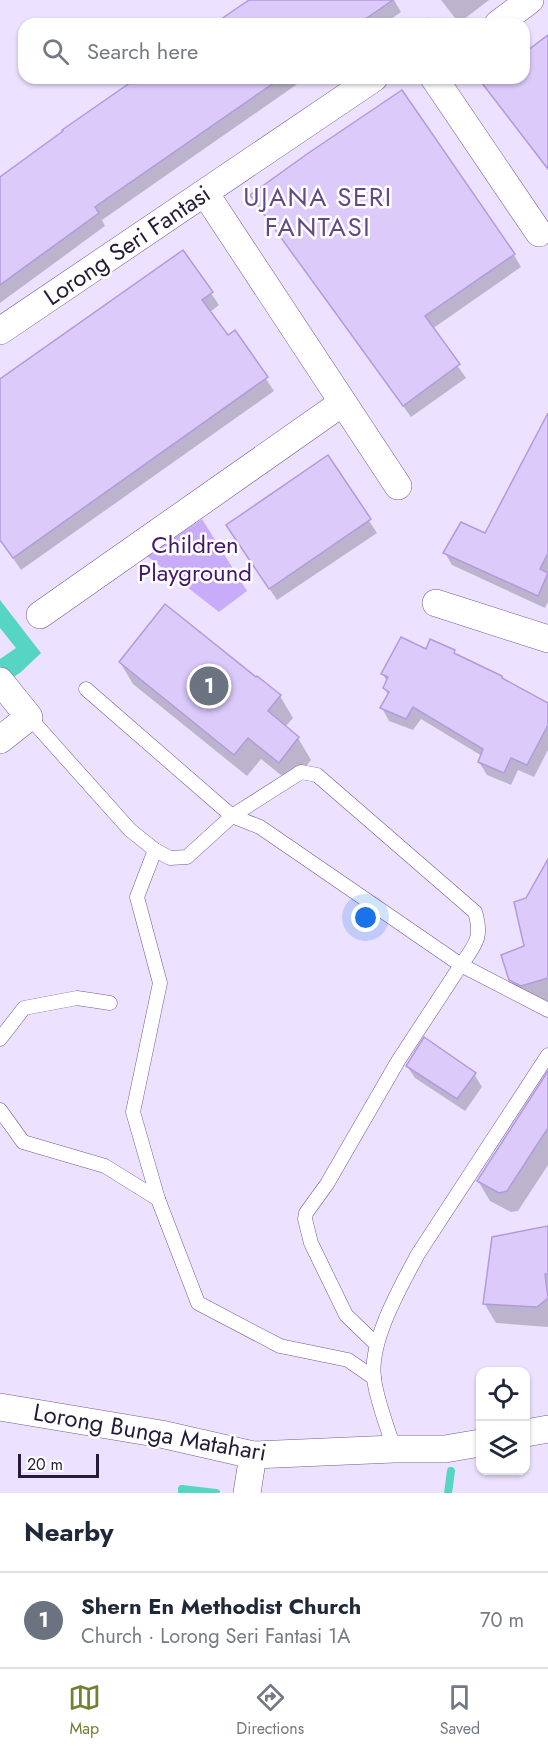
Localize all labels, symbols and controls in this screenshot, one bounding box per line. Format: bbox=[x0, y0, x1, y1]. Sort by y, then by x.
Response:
search box bbox=[18, 18, 530, 84]
icon: search bbox=[39, 35, 72, 68]
text: Search here bbox=[87, 35, 198, 67]
street label: Lorong Seri Fantasi bbox=[37, 176, 217, 314]
district label: UJANA SERI FANTASI bbox=[243, 178, 393, 246]
park label: Children Playground bbox=[138, 527, 252, 590]
pin: 1 bbox=[190, 664, 228, 708]
your location bbox=[351, 903, 380, 932]
map controls bbox=[476, 1367, 530, 1475]
button: locate bbox=[476, 1367, 530, 1421]
street label: Lorong Bunga Matahari bbox=[31, 1394, 269, 1470]
button: layers bbox=[476, 1421, 530, 1475]
scale bar bbox=[18, 1451, 99, 1478]
text: 20 m bbox=[27, 1453, 63, 1476]
text: Nearby bbox=[24, 1513, 113, 1551]
text: Shern En Methodist Church bbox=[81, 1590, 361, 1622]
text: 1 bbox=[38, 1606, 49, 1635]
text: 70 m bbox=[480, 1606, 524, 1635]
text: Church · Lorong Seri Fantasi 1A bbox=[81, 1622, 350, 1651]
tab: Map bbox=[68, 1681, 101, 1740]
tab: Directions bbox=[236, 1681, 304, 1740]
tab: Saved bbox=[440, 1681, 480, 1740]

